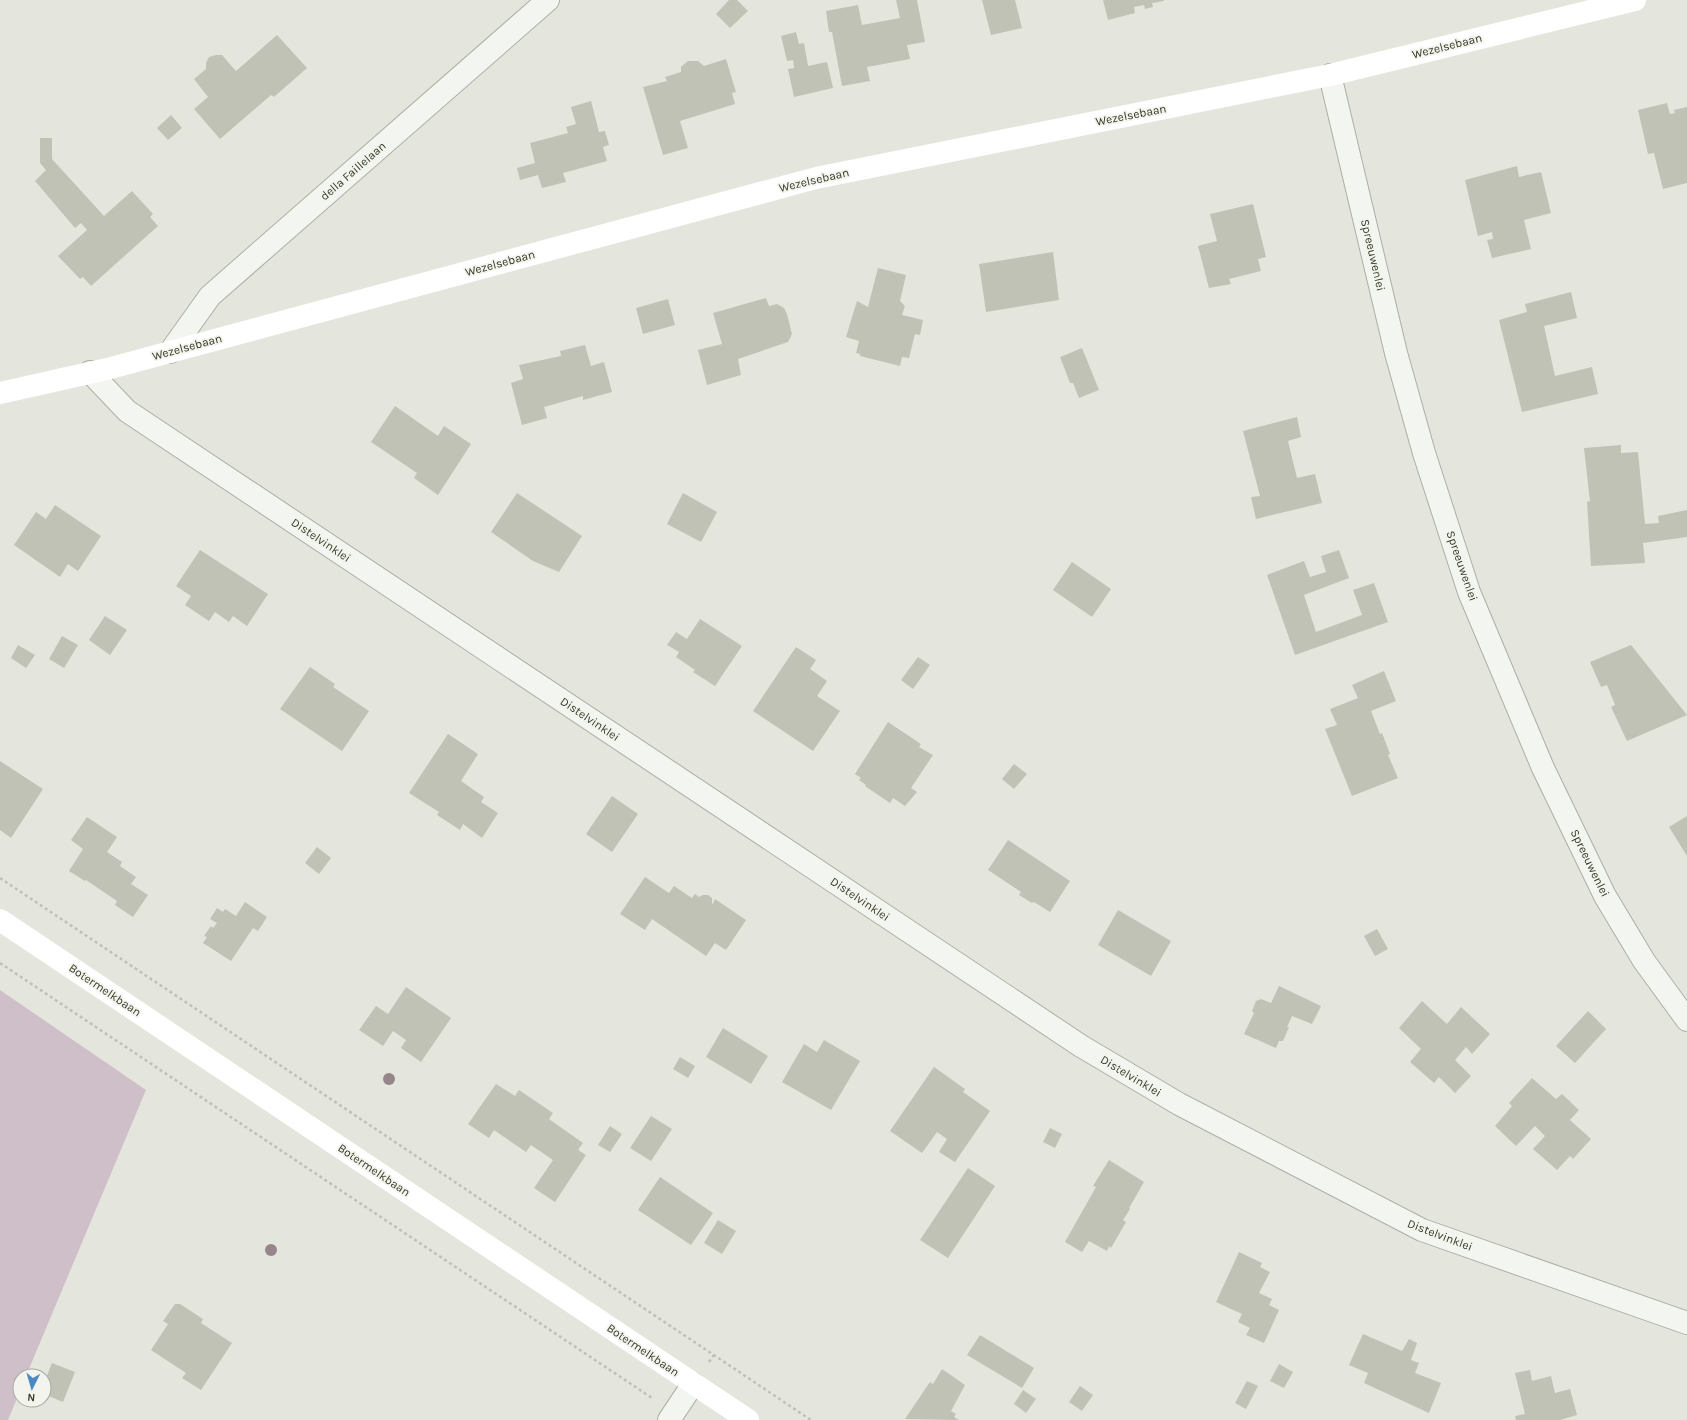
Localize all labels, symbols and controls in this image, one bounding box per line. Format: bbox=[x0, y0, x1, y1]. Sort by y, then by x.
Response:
street label: Wezelsebaan bbox=[1410, 31, 1484, 61]
street label: Wezelsebaan bbox=[1094, 101, 1168, 129]
street label: della Faillelaan bbox=[317, 139, 389, 203]
street label: Wezelsebaan bbox=[777, 165, 851, 195]
street label: Spreeuwenlei bbox=[1358, 218, 1388, 292]
street label: Wezelsebaan bbox=[464, 247, 536, 279]
street label: Wezelsebaan bbox=[151, 331, 223, 363]
street label: Distelvinklei bbox=[289, 515, 353, 565]
street label: Spreeuwenlei bbox=[1443, 529, 1481, 603]
street label: Distelvinklei bbox=[558, 694, 622, 744]
street label: Spreeuwenlei bbox=[1568, 827, 1612, 899]
street label: Distelvinklei bbox=[828, 874, 892, 924]
street label: Botermelkbaan bbox=[66, 961, 144, 1019]
street label: Distelvinklei bbox=[1098, 1052, 1164, 1100]
street label: Botermelkbaan bbox=[335, 1141, 413, 1199]
street label: Distelvinklei bbox=[1405, 1216, 1475, 1254]
street label: Botermelkbaan bbox=[604, 1321, 682, 1379]
north arrow bbox=[12, 1368, 52, 1408]
text: N bbox=[27, 1391, 36, 1404]

